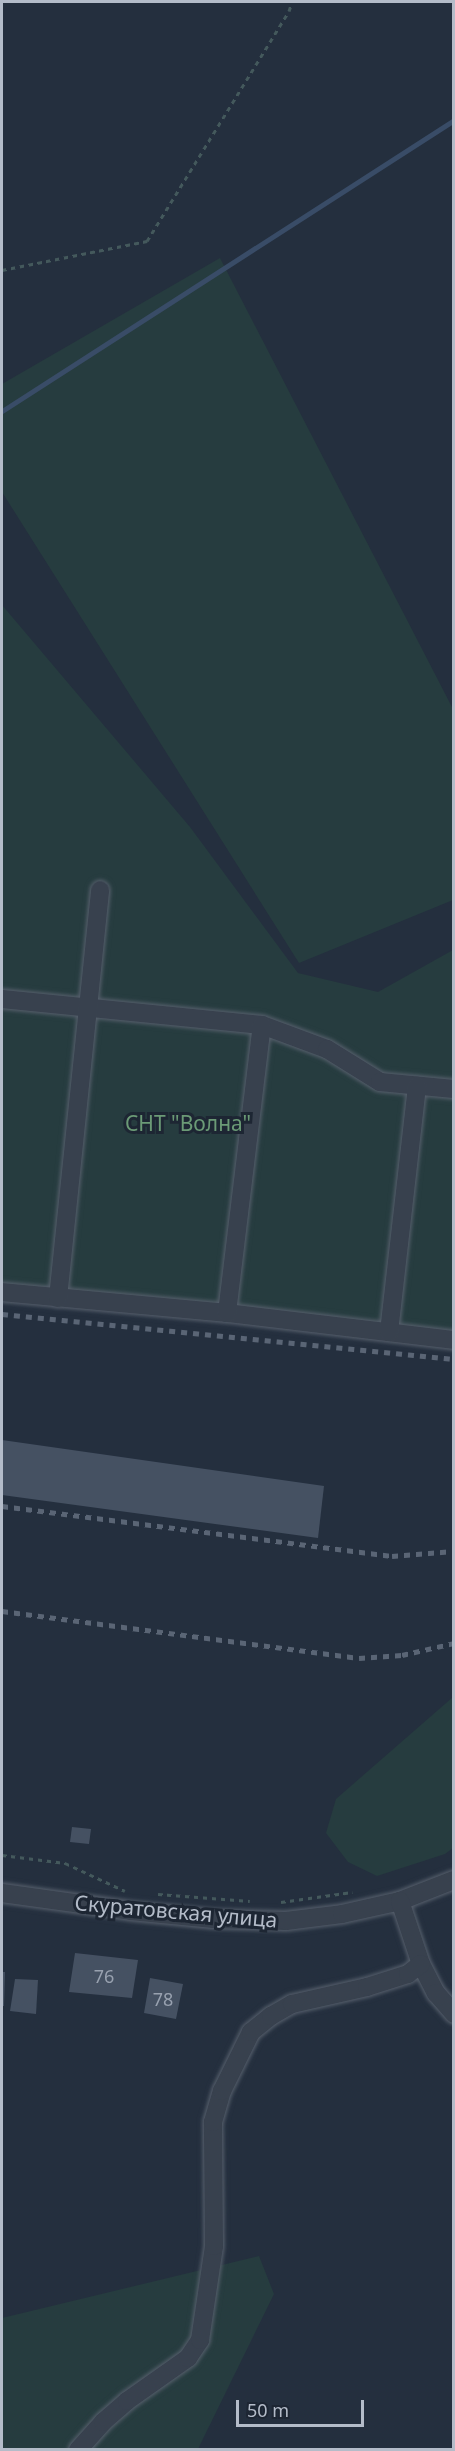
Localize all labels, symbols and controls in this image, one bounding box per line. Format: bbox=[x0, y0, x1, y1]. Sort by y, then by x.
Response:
park label: СНТ "Волна" bbox=[125, 1110, 251, 1136]
street label: Скуратовская улица bbox=[74, 1890, 278, 1932]
house number: 76 bbox=[94, 1965, 114, 1987]
house number: 78 bbox=[153, 1988, 173, 2010]
scale bar bbox=[239, 2388, 366, 2426]
text: 50 m bbox=[247, 2398, 289, 2422]

